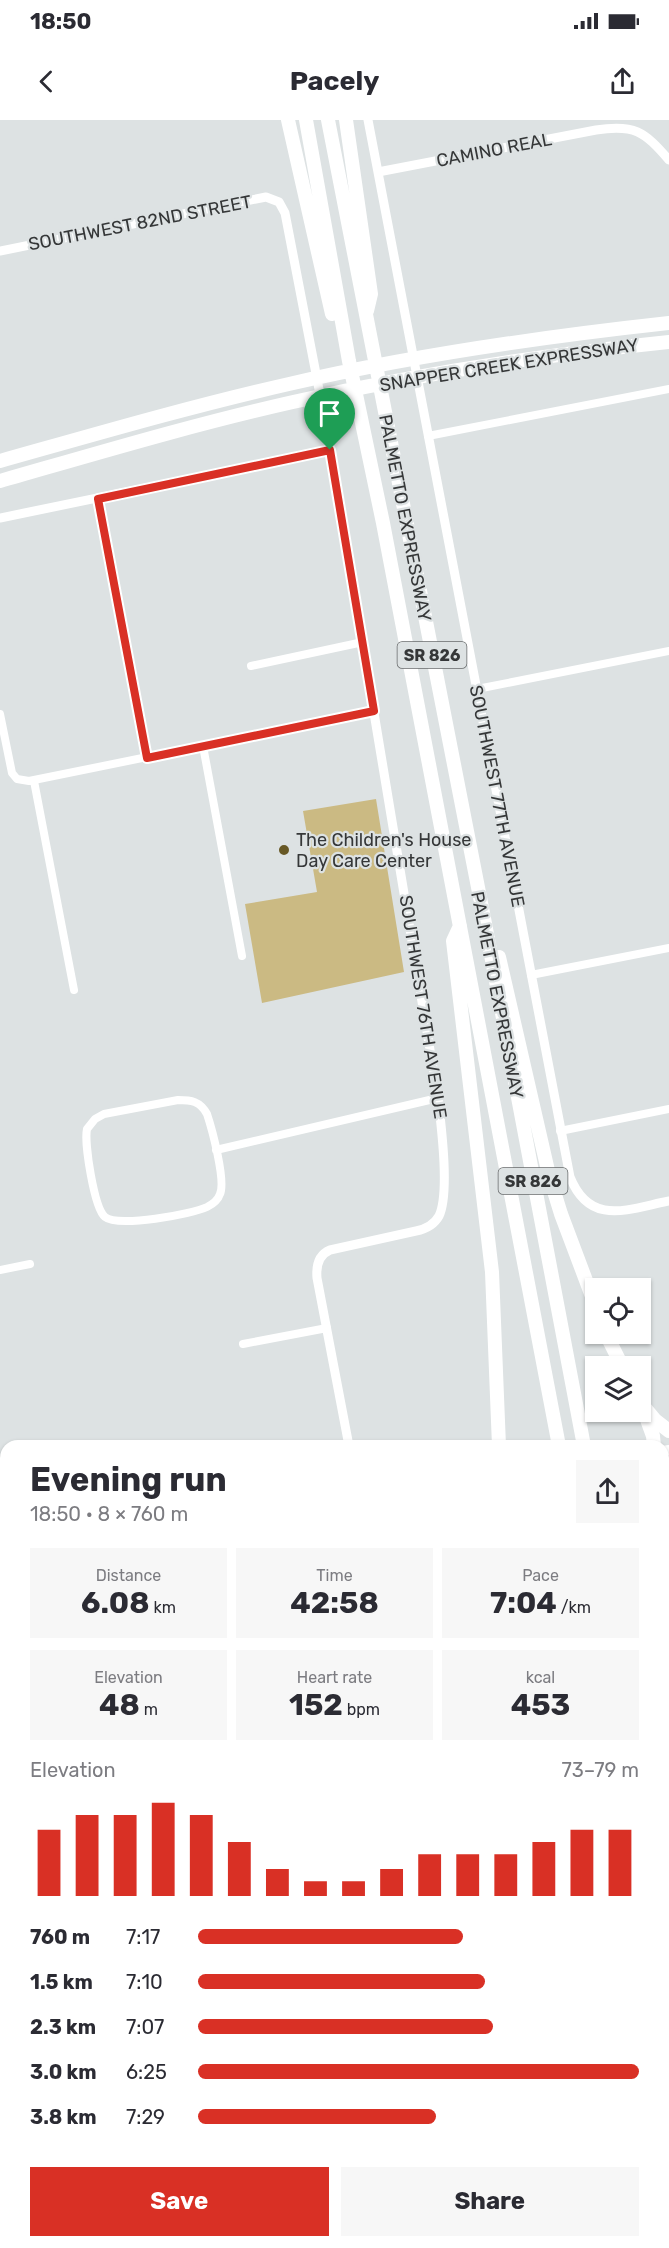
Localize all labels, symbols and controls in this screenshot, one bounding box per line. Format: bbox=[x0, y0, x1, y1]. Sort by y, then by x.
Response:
text: 18:50 bbox=[30, 8, 91, 35]
icon: back bbox=[30, 65, 63, 98]
text: Pacely bbox=[290, 65, 379, 97]
icon: share bbox=[606, 65, 639, 98]
street label: CAMINO REAL bbox=[434, 128, 554, 172]
street label: SOUTHWEST 82ND STREET bbox=[27, 191, 253, 255]
street label: SNAPPER CREEK EXPRESSWAY bbox=[378, 334, 640, 396]
pin bbox=[304, 388, 355, 450]
icon: arrive bbox=[313, 397, 346, 430]
street label: PALMETTO EXPRESSWAY bbox=[374, 413, 436, 624]
road number: SR 826 bbox=[398, 642, 466, 668]
street label: SOUTHWEST 77TH AVENUE bbox=[465, 683, 529, 909]
place label: The Children's House Day Care Center bbox=[296, 829, 471, 872]
marker: The Children's House Day Care Center bbox=[277, 843, 291, 857]
street label: PALMETTO EXPRESSWAY bbox=[466, 890, 528, 1101]
street label: SOUTHWEST 76TH AVENUE bbox=[394, 894, 452, 1120]
road number: SR 826 bbox=[498, 1168, 568, 1194]
map controls bbox=[585, 1278, 651, 1422]
button: locate bbox=[585, 1278, 651, 1344]
button: layers bbox=[585, 1356, 651, 1422]
text: Evening run bbox=[30, 1460, 227, 1499]
button: share bbox=[576, 1460, 639, 1523]
text: 18:50 · 8 × 760 m bbox=[30, 1502, 188, 1526]
text: Distance bbox=[96, 1566, 161, 1585]
text: Time bbox=[316, 1566, 353, 1585]
text: Pace bbox=[522, 1566, 559, 1585]
text: 6.08 bbox=[81, 1585, 150, 1621]
text: 42:58 bbox=[290, 1585, 379, 1621]
text: 7:04 bbox=[490, 1585, 557, 1621]
text: km bbox=[150, 1598, 176, 1617]
text: /km bbox=[557, 1598, 591, 1617]
text: Elevation bbox=[94, 1668, 163, 1687]
text: Heart rate bbox=[297, 1668, 372, 1687]
text: kcal bbox=[526, 1668, 555, 1687]
text: 48 bbox=[99, 1687, 140, 1723]
text: 152 bbox=[289, 1687, 343, 1723]
text: 453 bbox=[511, 1687, 570, 1723]
text: m bbox=[140, 1700, 158, 1719]
text: bpm bbox=[343, 1700, 380, 1719]
text: Elevation bbox=[30, 1758, 116, 1782]
text: 73–79 m bbox=[562, 1758, 639, 1782]
text: 760 m bbox=[30, 1925, 90, 1949]
text: 7:17 bbox=[126, 1925, 160, 1949]
text: 1.5 km bbox=[30, 1970, 93, 1994]
text: 7:10 bbox=[126, 1970, 163, 1994]
text: 2.3 km bbox=[30, 2015, 96, 2039]
text: 7:07 bbox=[126, 2015, 164, 2039]
text: 3.0 km bbox=[30, 2060, 97, 2084]
text: 6:25 bbox=[126, 2060, 167, 2084]
text: 3.8 km bbox=[30, 2105, 97, 2129]
text: 7:29 bbox=[126, 2105, 165, 2129]
button: Save bbox=[30, 2167, 329, 2236]
button: Share bbox=[341, 2167, 639, 2236]

